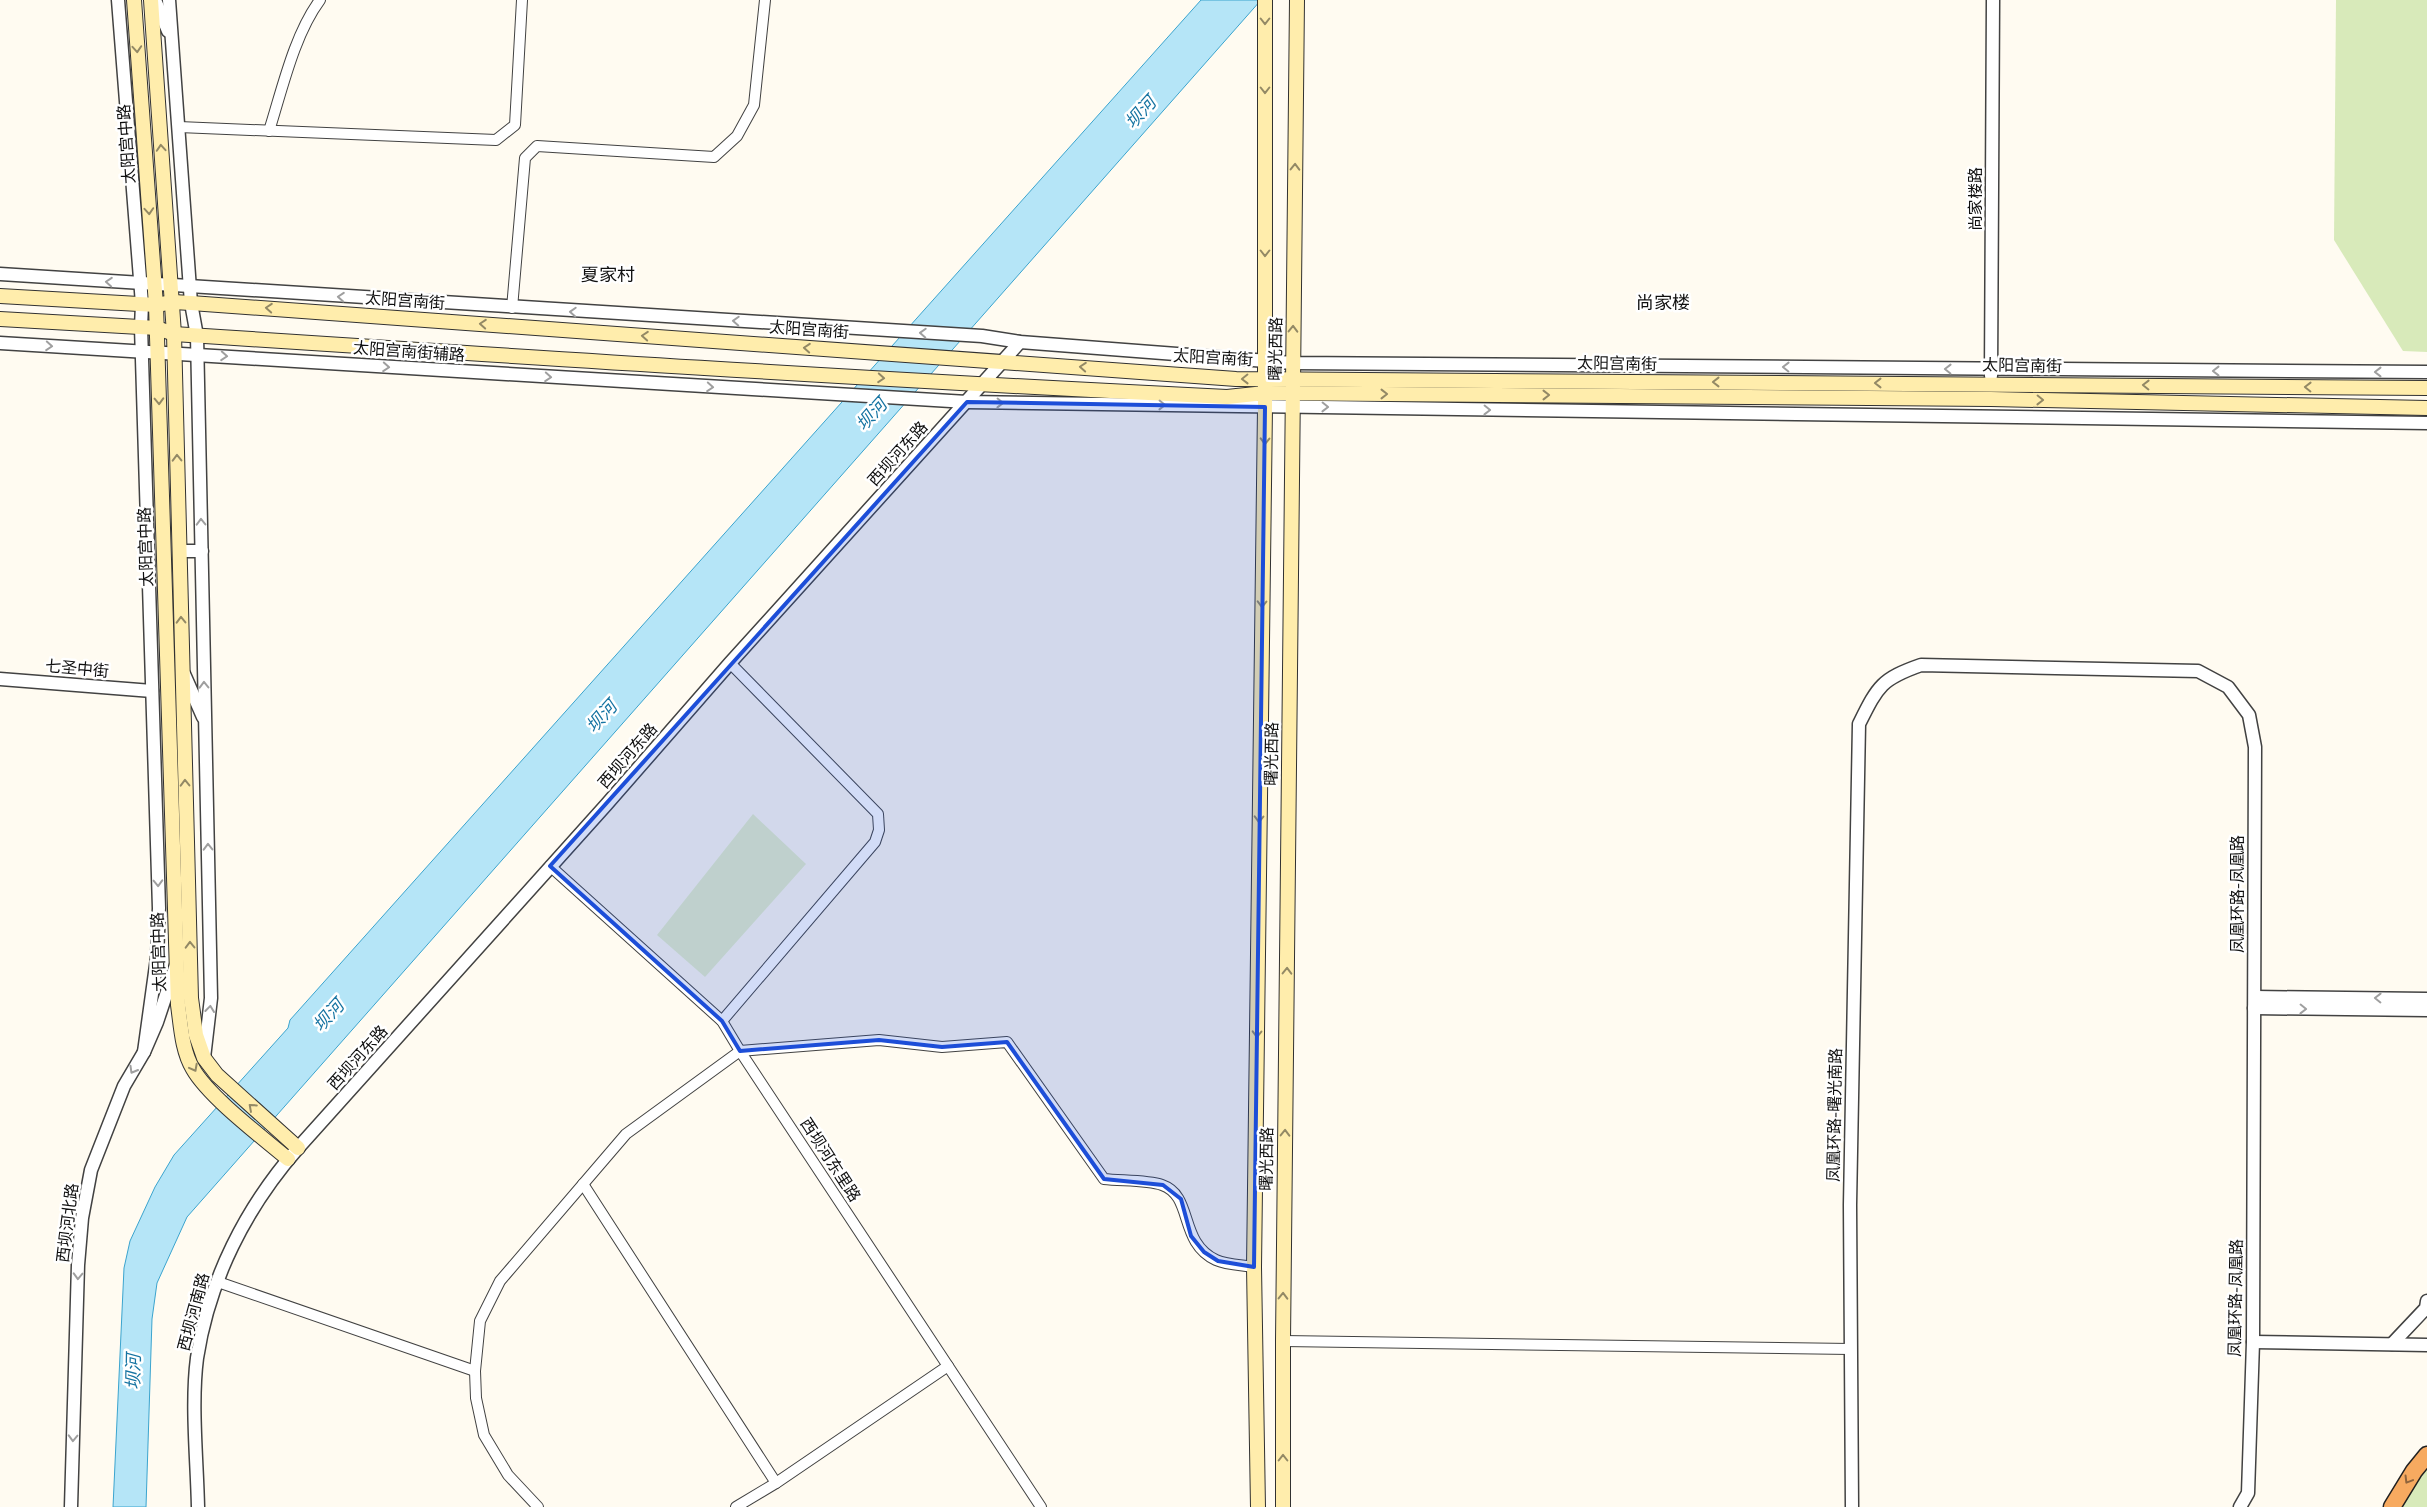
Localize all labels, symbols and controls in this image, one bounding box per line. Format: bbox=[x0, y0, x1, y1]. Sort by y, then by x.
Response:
one-way arrow bbox=[1260, 18, 1270, 25]
one-way arrow bbox=[132, 45, 143, 53]
one-way arrow bbox=[1260, 87, 1270, 95]
water label: 坝河 bbox=[1119, 88, 1165, 135]
street label: 太阳宫中路 bbox=[112, 103, 142, 185]
one-way arrow bbox=[156, 144, 167, 152]
one-way arrow bbox=[1290, 163, 1300, 170]
street label: 尚家楼路 bbox=[1964, 167, 1988, 231]
one-way arrow bbox=[143, 207, 154, 215]
one-way arrow bbox=[1260, 250, 1270, 257]
district label: 夏家村 bbox=[581, 262, 635, 289]
one-way arrow bbox=[105, 276, 113, 287]
street label: 太阳宫南街 bbox=[364, 286, 446, 316]
district label: 尚家楼 bbox=[1636, 290, 1690, 317]
one-way arrow bbox=[337, 291, 345, 302]
one-way arrow bbox=[265, 303, 273, 314]
one-way arrow bbox=[569, 306, 577, 317]
street label: 太阳宫南街 bbox=[768, 315, 850, 345]
one-way arrow bbox=[731, 316, 739, 327]
street label: 曙光西路 bbox=[1263, 317, 1289, 381]
one-way arrow bbox=[479, 319, 487, 330]
one-way arrow bbox=[1288, 325, 1299, 333]
one-way arrow bbox=[919, 327, 927, 338]
one-way arrow bbox=[641, 330, 649, 341]
street label: 太阳宫南街辅路 bbox=[352, 336, 466, 368]
one-way arrow bbox=[45, 340, 53, 351]
one-way arrow bbox=[803, 342, 811, 353]
street label: 太阳宫南街 bbox=[1172, 344, 1254, 372]
one-way arrow bbox=[220, 351, 228, 362]
street label: 太阳宫南街 bbox=[1577, 351, 1657, 377]
street label: 太阳宫南街 bbox=[1982, 353, 2062, 379]
one-way arrow bbox=[382, 361, 390, 372]
one-way arrow bbox=[1079, 362, 1087, 373]
one-way arrow bbox=[1782, 362, 1790, 372]
one-way arrow bbox=[1944, 364, 1952, 374]
one-way arrow bbox=[2212, 366, 2220, 376]
one-way arrow bbox=[2374, 367, 2382, 377]
one-way arrow bbox=[544, 371, 552, 382]
one-way arrow bbox=[878, 373, 886, 384]
one-way arrow bbox=[1241, 373, 1249, 384]
one-way arrow bbox=[1712, 377, 1720, 387]
one-way arrow bbox=[1874, 378, 1882, 388]
one-way arrow bbox=[2142, 380, 2150, 390]
one-way arrow bbox=[706, 381, 714, 392]
one-way arrow bbox=[2304, 382, 2312, 392]
one-way arrow bbox=[1380, 389, 1388, 399]
water label: 坝河 bbox=[850, 390, 896, 437]
one-way arrow bbox=[1542, 390, 1550, 401]
one-way arrow bbox=[2036, 395, 2044, 405]
one-way arrow bbox=[154, 398, 164, 405]
one-way arrow bbox=[996, 398, 1004, 408]
one-way arrow bbox=[1158, 400, 1166, 410]
one-way arrow bbox=[1321, 402, 1329, 413]
one-way arrow bbox=[1484, 405, 1491, 415]
street label: 西坝河东路 bbox=[862, 416, 934, 492]
one-way arrow bbox=[1260, 438, 1270, 446]
one-way arrow bbox=[172, 453, 183, 461]
street label: 太阳宫中路 bbox=[133, 507, 159, 587]
one-way arrow bbox=[196, 518, 206, 526]
one-way arrow bbox=[1257, 600, 1267, 608]
one-way arrow bbox=[176, 616, 187, 624]
street label: 七圣中街 bbox=[44, 654, 110, 684]
one-way arrow bbox=[199, 680, 210, 688]
water label: 坝河 bbox=[580, 692, 626, 739]
street label: 西坝河东路 bbox=[593, 718, 663, 794]
street label: 曙光西路 bbox=[1259, 722, 1285, 786]
one-way arrow bbox=[180, 778, 191, 786]
one-way arrow bbox=[1254, 816, 1264, 823]
street label: 凤凰环路-凤凰路 bbox=[2226, 835, 2250, 953]
one-way arrow bbox=[203, 843, 213, 850]
one-way arrow bbox=[153, 880, 163, 888]
street label: 太阳宫中路 bbox=[146, 912, 172, 992]
one-way arrow bbox=[184, 941, 195, 949]
one-way arrow bbox=[1282, 967, 1292, 974]
water label: 坝河 bbox=[307, 991, 353, 1038]
one-way arrow bbox=[2374, 993, 2382, 1003]
one-way arrow bbox=[2299, 1003, 2307, 1014]
one-way arrow bbox=[204, 1005, 214, 1014]
street label: 西坝河东路 bbox=[322, 1020, 394, 1096]
one-way arrow bbox=[1252, 1030, 1262, 1038]
street label: 凤凰环路-曙光南路 bbox=[1822, 1048, 1848, 1182]
one-way arrow bbox=[188, 1063, 198, 1072]
one-way arrow bbox=[129, 1065, 139, 1074]
one-way arrow bbox=[249, 1104, 258, 1113]
street label: 西坝河东里路 bbox=[794, 1113, 866, 1207]
street label: 曙光西路 bbox=[1254, 1127, 1280, 1191]
one-way arrow bbox=[1280, 1129, 1290, 1137]
street label: 西坝河北路 bbox=[51, 1182, 85, 1264]
street label: 凤凰环路-凤凰路 bbox=[2223, 1239, 2249, 1357]
street label: 西坝河南路 bbox=[172, 1270, 216, 1354]
one-way arrow bbox=[72, 1272, 83, 1280]
one-way arrow bbox=[1278, 1292, 1288, 1300]
water label: 坝河 bbox=[120, 1351, 148, 1390]
one-way arrow bbox=[67, 1435, 78, 1443]
one-way arrow bbox=[1278, 1454, 1288, 1462]
one-way arrow bbox=[2405, 1474, 2415, 1483]

